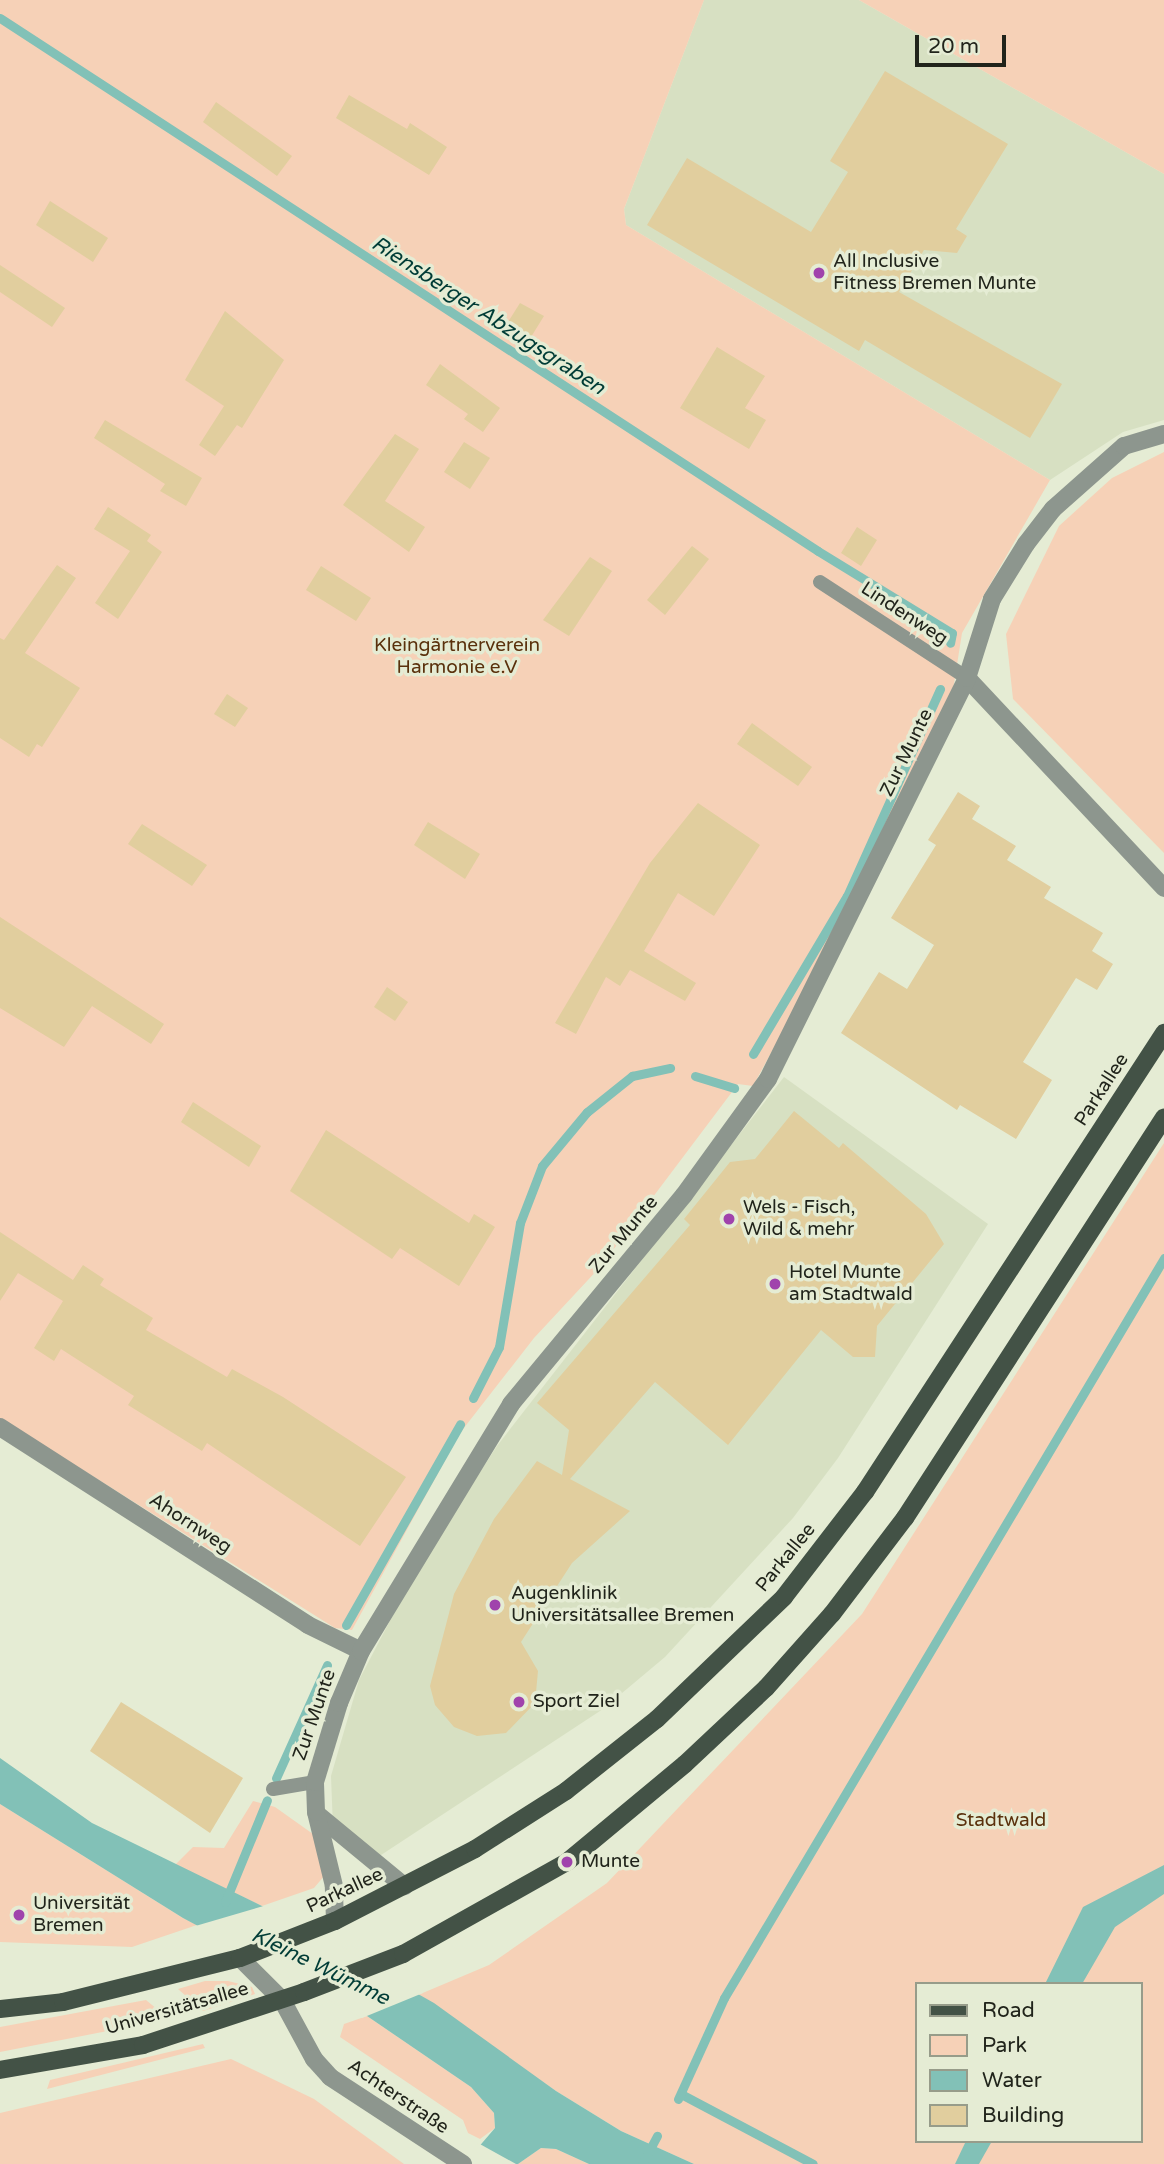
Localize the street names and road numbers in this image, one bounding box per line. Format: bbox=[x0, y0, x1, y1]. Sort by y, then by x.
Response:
street label: Lindenweg bbox=[856, 577, 952, 651]
street label: Zur Munte bbox=[876, 705, 938, 801]
street label: Parkallee bbox=[1070, 1049, 1134, 1131]
street label: Zur Munte bbox=[585, 1191, 663, 1279]
street label: Ahornweg bbox=[145, 1489, 235, 1559]
street label: Parkallee bbox=[751, 1519, 821, 1597]
street label: Zur Munte bbox=[289, 1666, 341, 1764]
street label: Parkallee bbox=[303, 1863, 387, 1919]
street label: Universitätsallee bbox=[103, 1978, 251, 2040]
street label: Achterstraße bbox=[343, 2055, 453, 2139]

